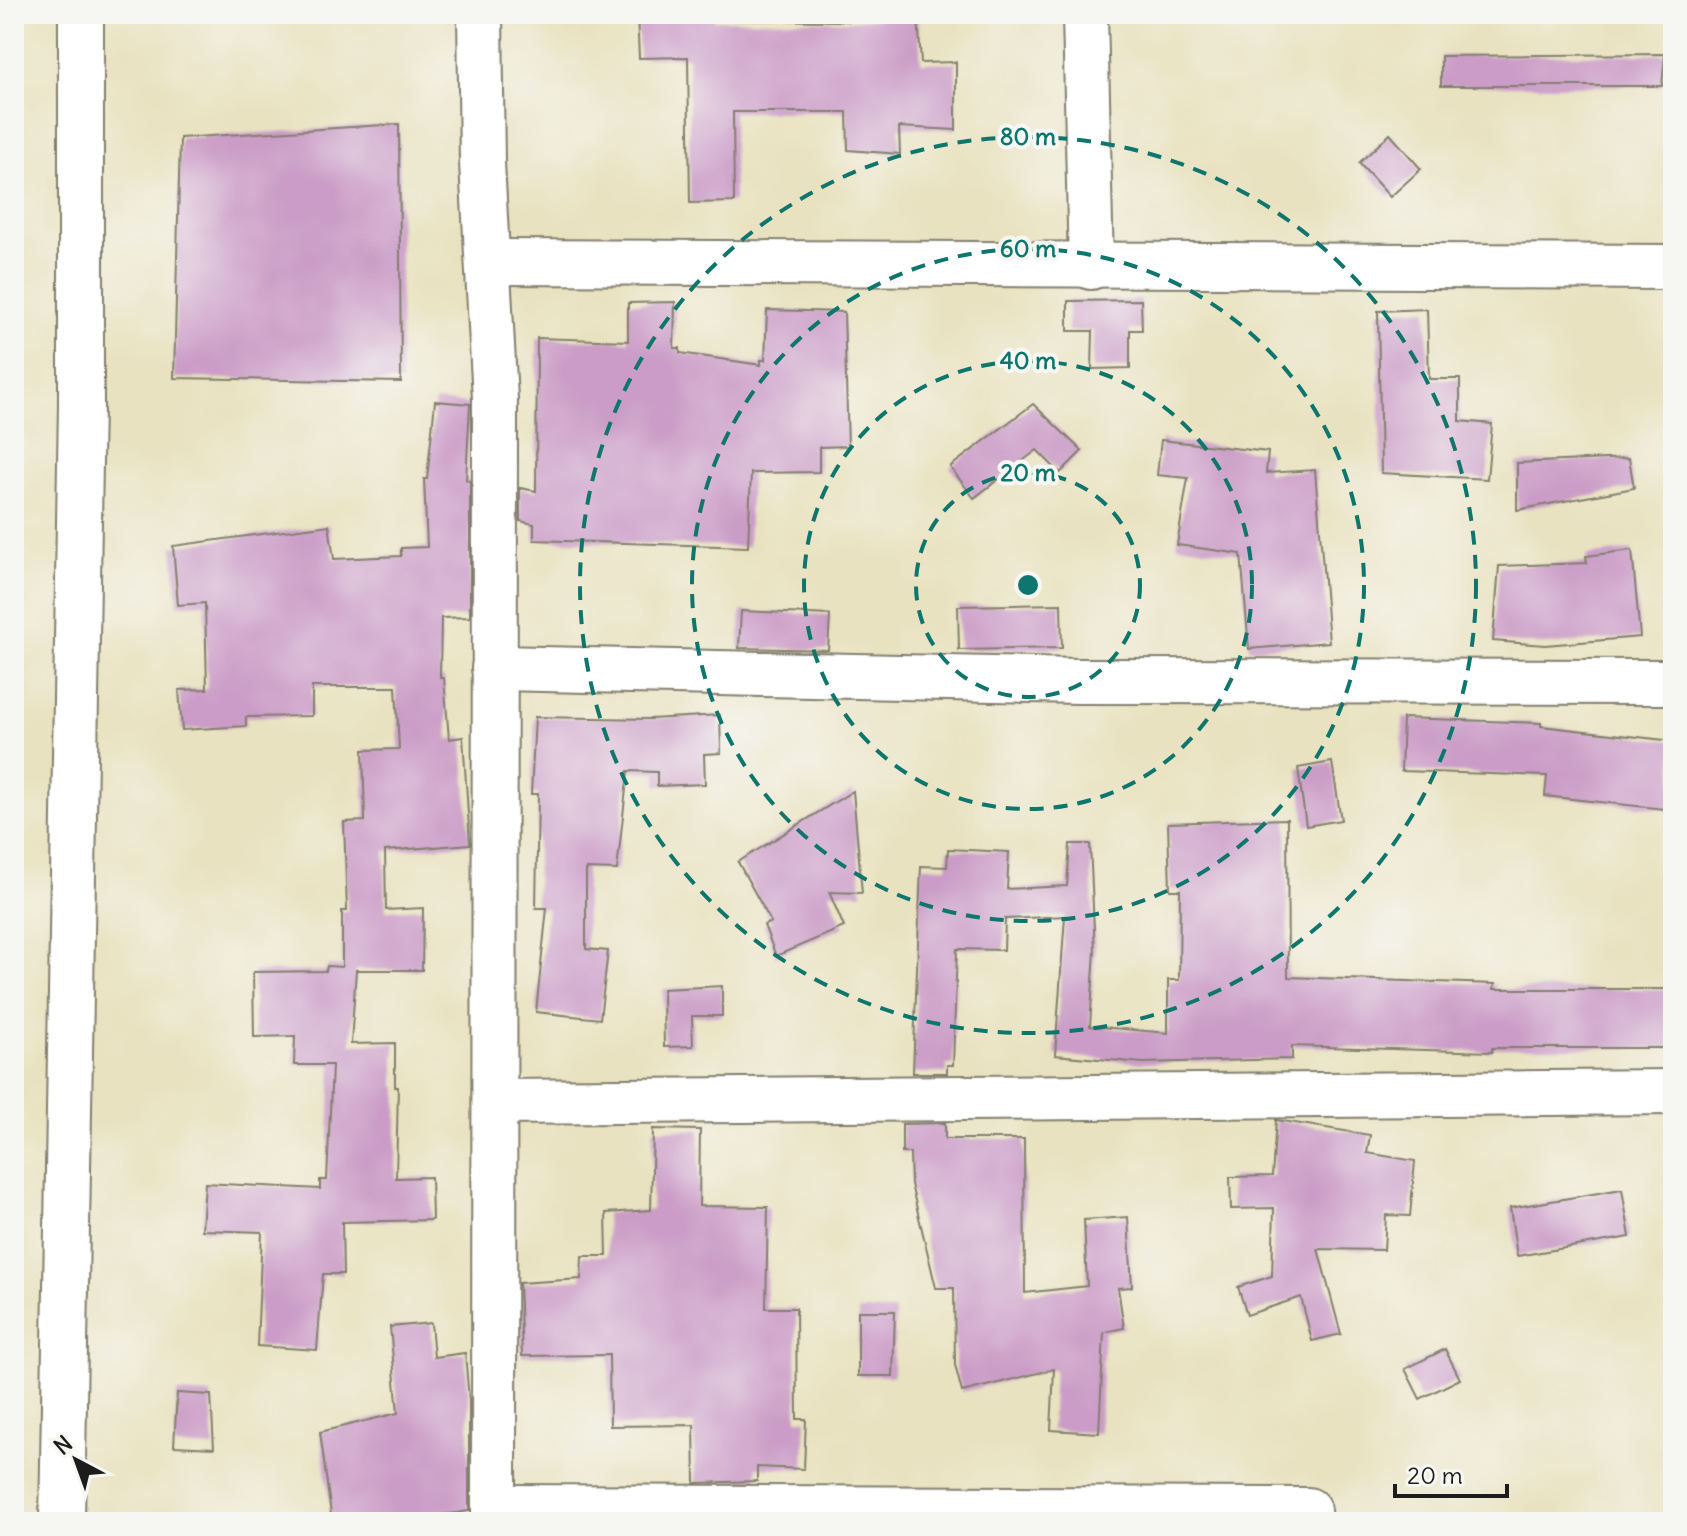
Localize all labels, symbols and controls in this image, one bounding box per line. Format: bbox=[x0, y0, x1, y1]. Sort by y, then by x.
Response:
text: 80 m bbox=[1000, 121, 1056, 151]
text: 60 m bbox=[1000, 233, 1056, 263]
text: 40 m bbox=[1000, 345, 1056, 375]
text: 20 m bbox=[1000, 457, 1056, 487]
centre of rings bbox=[1014, 571, 1042, 599]
north arrow bbox=[36, 1420, 116, 1500]
text: N bbox=[48, 1429, 78, 1460]
scale bar bbox=[1395, 1448, 1507, 1498]
text: 20 m bbox=[1407, 1460, 1463, 1490]

